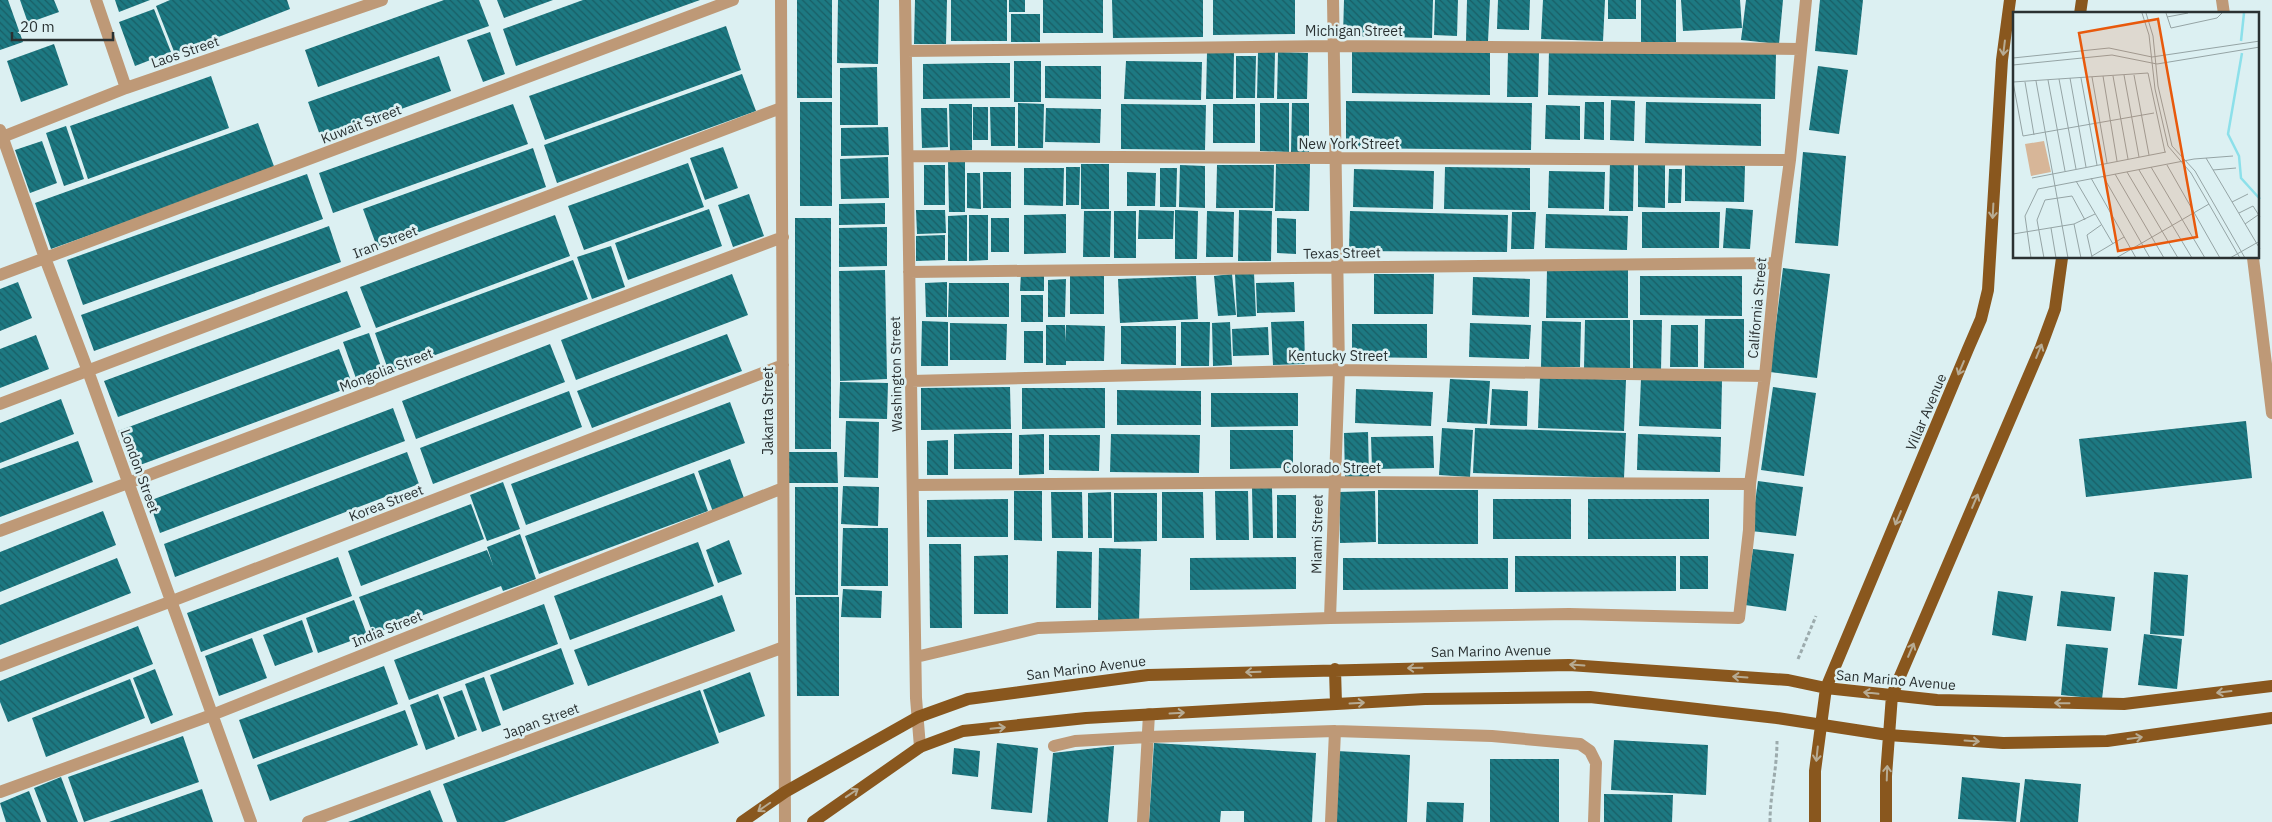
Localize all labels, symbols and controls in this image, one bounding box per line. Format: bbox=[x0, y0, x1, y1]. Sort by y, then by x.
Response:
scale bar bbox=[12, 10, 114, 42]
inset map bbox=[2013, 12, 2260, 259]
text: 20 m bbox=[20, 17, 55, 36]
street label: Michigan Street bbox=[1305, 22, 1403, 40]
street label: Laos Street bbox=[149, 32, 221, 72]
one-way arrow bbox=[1999, 40, 2009, 56]
street label: Kuwait Street bbox=[318, 100, 404, 148]
street label: New York Street bbox=[1298, 135, 1400, 153]
one-way arrow bbox=[1989, 202, 1998, 218]
street label: Iran Street bbox=[350, 221, 420, 263]
street label: Texas Street bbox=[1303, 243, 1381, 263]
street label: California Street bbox=[1744, 257, 1770, 359]
street label: Washington Street bbox=[886, 316, 906, 432]
street label: Mongolia Street bbox=[337, 344, 435, 396]
one-way arrow bbox=[2035, 344, 2044, 359]
street label: Kentucky Street bbox=[1288, 347, 1388, 365]
one-way arrow bbox=[1955, 360, 1965, 375]
street label: Jakarta Street bbox=[759, 367, 777, 455]
street label: Villar Avenue bbox=[1902, 370, 1950, 453]
street label: London Street bbox=[116, 426, 164, 516]
street label: Colorado Street bbox=[1283, 459, 1381, 477]
street label: Korea Street bbox=[346, 481, 426, 525]
one-way arrow bbox=[1972, 493, 1981, 508]
street label: Miami Street bbox=[1307, 494, 1327, 574]
one-way arrow bbox=[1892, 510, 1902, 525]
street label: India Street bbox=[349, 607, 425, 651]
street label: San Marino Avenue bbox=[1431, 641, 1552, 661]
one-way arrow bbox=[1907, 643, 1917, 658]
street label: San Marino Avenue bbox=[1025, 652, 1147, 684]
one-way arrow bbox=[1570, 661, 1586, 670]
one-way arrow bbox=[1407, 663, 1424, 673]
street label: San Marino Avenue bbox=[1835, 666, 1957, 694]
one-way arrow bbox=[1245, 667, 1261, 677]
one-way arrow bbox=[1732, 672, 1748, 681]
one-way arrow bbox=[2216, 687, 2232, 697]
one-way arrow bbox=[1863, 688, 1879, 697]
one-way arrow bbox=[1348, 698, 1364, 707]
one-way arrow bbox=[2054, 698, 2070, 708]
street label: Japan Street bbox=[500, 699, 582, 743]
one-way arrow bbox=[1169, 708, 1185, 717]
one-way arrow bbox=[989, 723, 1005, 733]
one-way arrow bbox=[2126, 732, 2142, 742]
one-way arrow bbox=[1964, 736, 1980, 745]
one-way arrow bbox=[1812, 745, 1822, 761]
one-way arrow bbox=[1882, 766, 1891, 782]
one-way arrow bbox=[845, 788, 859, 798]
one-way arrow bbox=[757, 802, 771, 812]

